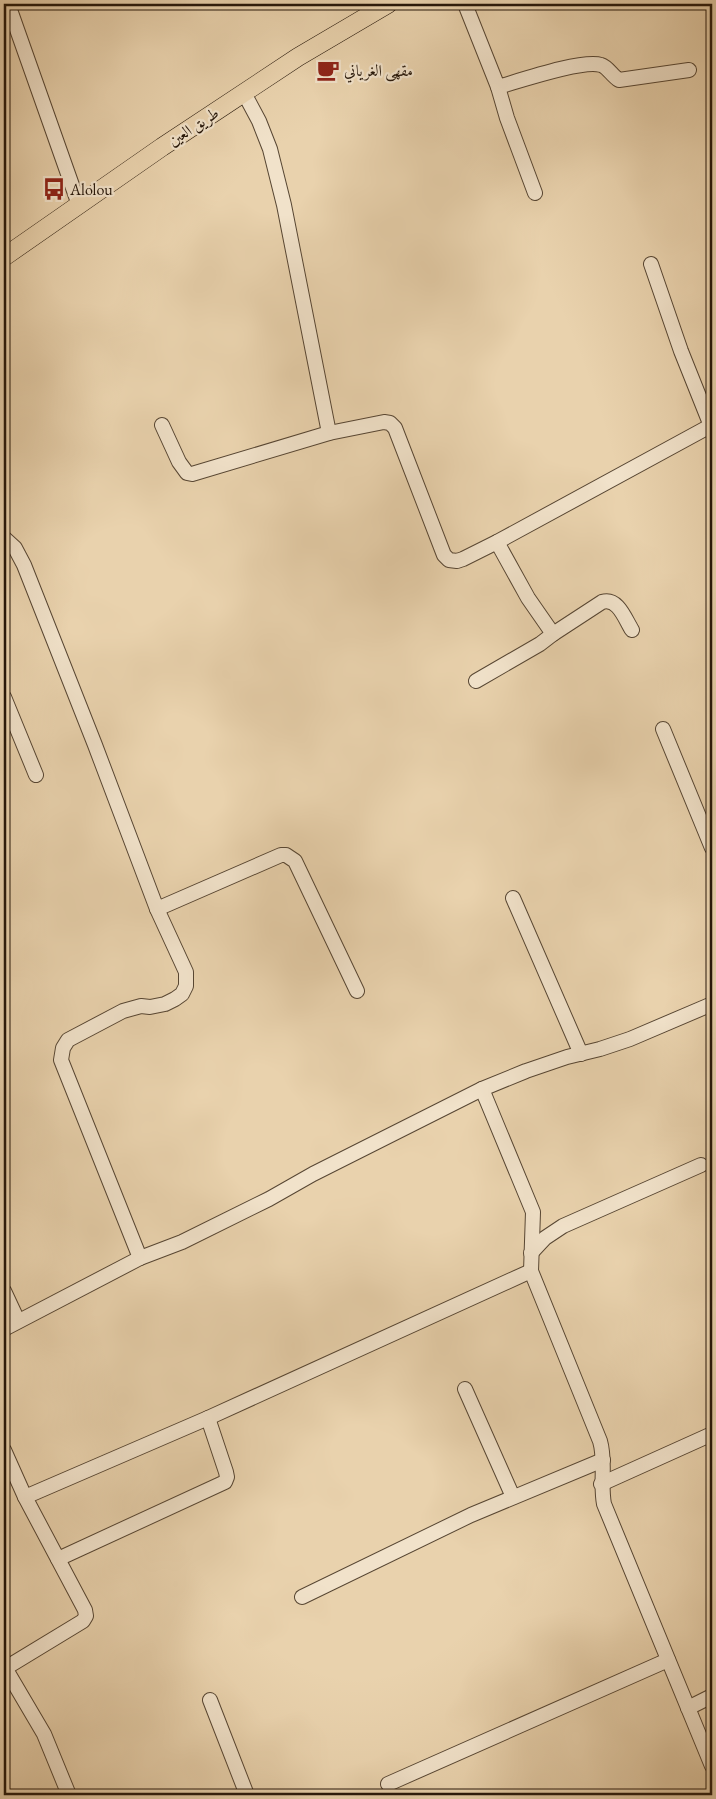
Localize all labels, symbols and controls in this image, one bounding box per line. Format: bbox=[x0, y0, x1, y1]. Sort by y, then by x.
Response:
cafe icon: مقهى الغرياني bbox=[315, 57, 341, 83]
place label: مقهى الغرياني bbox=[344, 60, 413, 83]
street label: طريق العين bbox=[164, 102, 223, 151]
bus stop icon: Alolou bbox=[41, 176, 67, 202]
place label: Alolou bbox=[69, 179, 113, 200]

